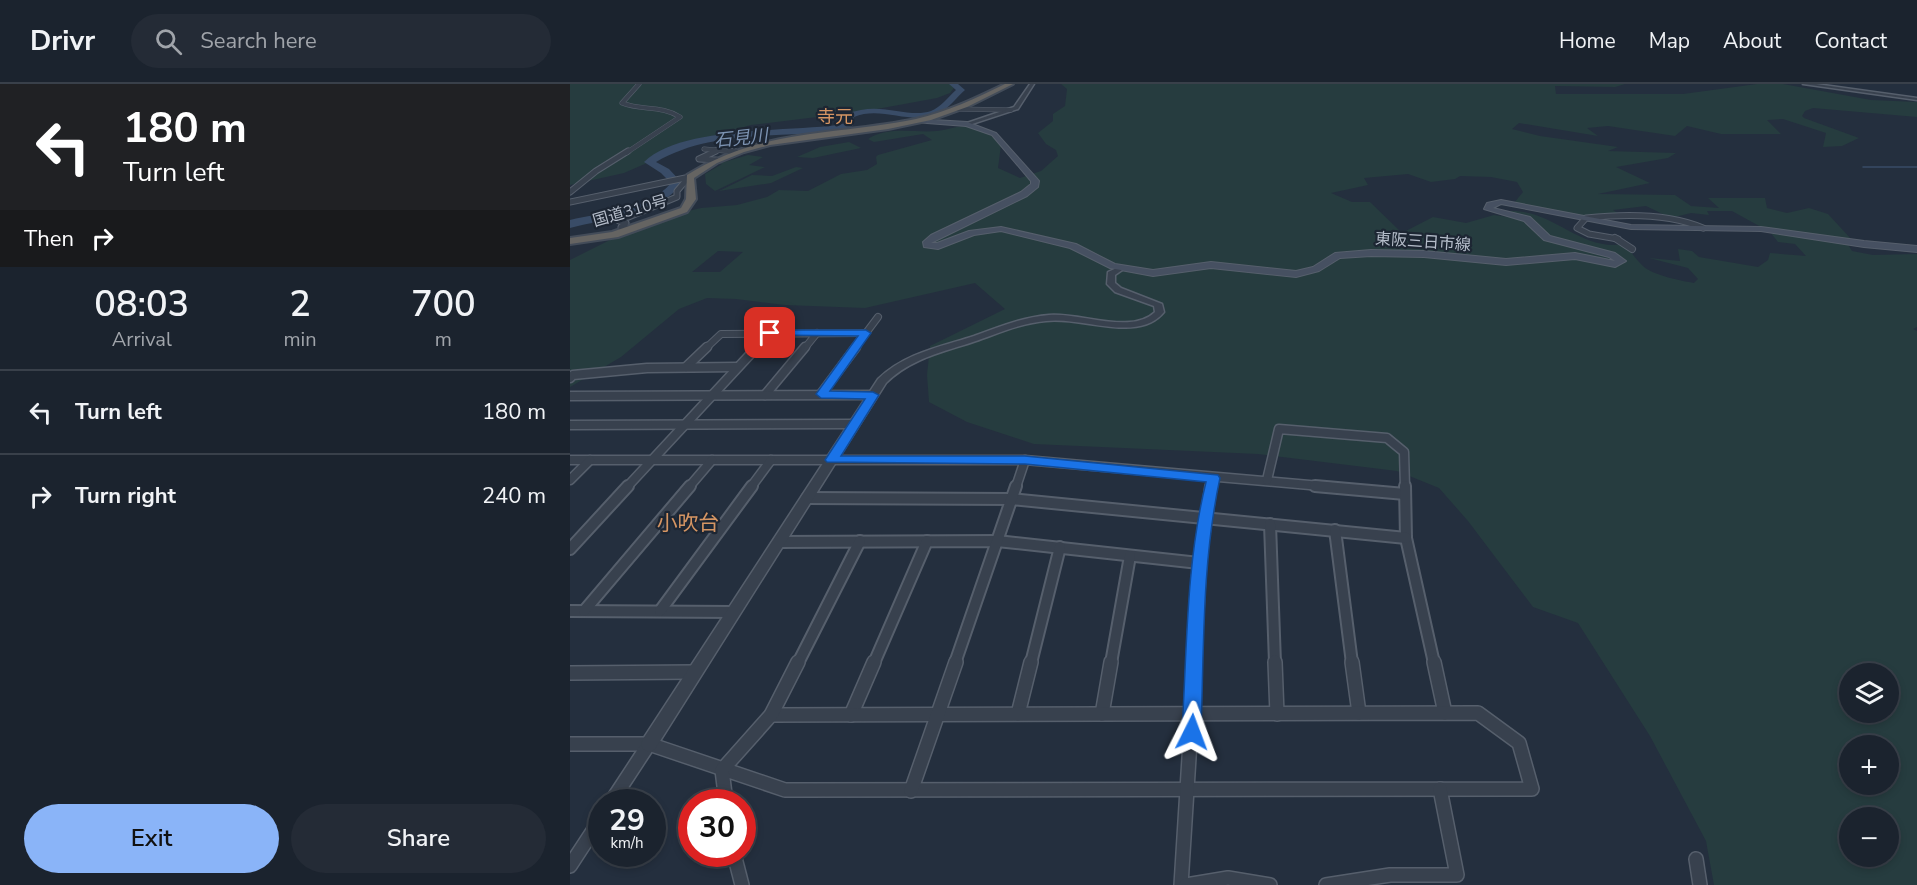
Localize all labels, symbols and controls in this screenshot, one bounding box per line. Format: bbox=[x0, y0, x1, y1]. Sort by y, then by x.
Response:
search box bbox=[131, 14, 551, 68]
text: Drivr bbox=[30, 22, 95, 60]
icon: search bbox=[152, 25, 185, 58]
text: Search here bbox=[200, 26, 317, 56]
text: Home bbox=[1559, 27, 1616, 55]
text: Map bbox=[1649, 27, 1690, 55]
text: About bbox=[1723, 27, 1781, 55]
text: Contact bbox=[1814, 27, 1887, 55]
text: 180 m bbox=[123, 100, 247, 157]
district label: 寺元 bbox=[817, 105, 853, 129]
icon: left bbox=[24, 108, 102, 186]
water label: 石見川 bbox=[713, 123, 771, 153]
text: Turn left bbox=[123, 154, 224, 191]
street label: 国道310号 bbox=[590, 190, 670, 232]
icon: right bbox=[86, 222, 119, 255]
text: Then bbox=[24, 224, 74, 254]
street label: 東阪三日市線 bbox=[1374, 228, 1472, 256]
text: 08:03 bbox=[94, 280, 189, 329]
text: 2 bbox=[289, 280, 311, 329]
text: 700 bbox=[411, 280, 476, 329]
pin bbox=[744, 307, 795, 358]
icon: arrive bbox=[753, 316, 786, 349]
text: Arrival bbox=[112, 326, 172, 353]
text: min bbox=[284, 326, 317, 353]
text: m bbox=[435, 326, 452, 353]
icon: left bbox=[24, 396, 57, 429]
text: Turn left bbox=[75, 397, 162, 427]
text: 180 m bbox=[482, 397, 546, 427]
icon: right bbox=[24, 480, 57, 513]
text: Turn right bbox=[75, 481, 176, 511]
text: 240 m bbox=[482, 481, 546, 511]
district label: 小吹台 bbox=[657, 509, 720, 537]
map controls bbox=[1839, 663, 1899, 867]
button: layers bbox=[1839, 663, 1899, 723]
position arrow bbox=[1160, 700, 1224, 764]
button: + bbox=[1839, 735, 1899, 795]
speed limit sign: 30 bbox=[678, 789, 756, 867]
text: 29 bbox=[609, 800, 645, 841]
button: Exit bbox=[24, 804, 279, 873]
button: Share bbox=[291, 804, 546, 873]
button: − bbox=[1839, 807, 1899, 867]
text: km/h bbox=[610, 833, 644, 853]

